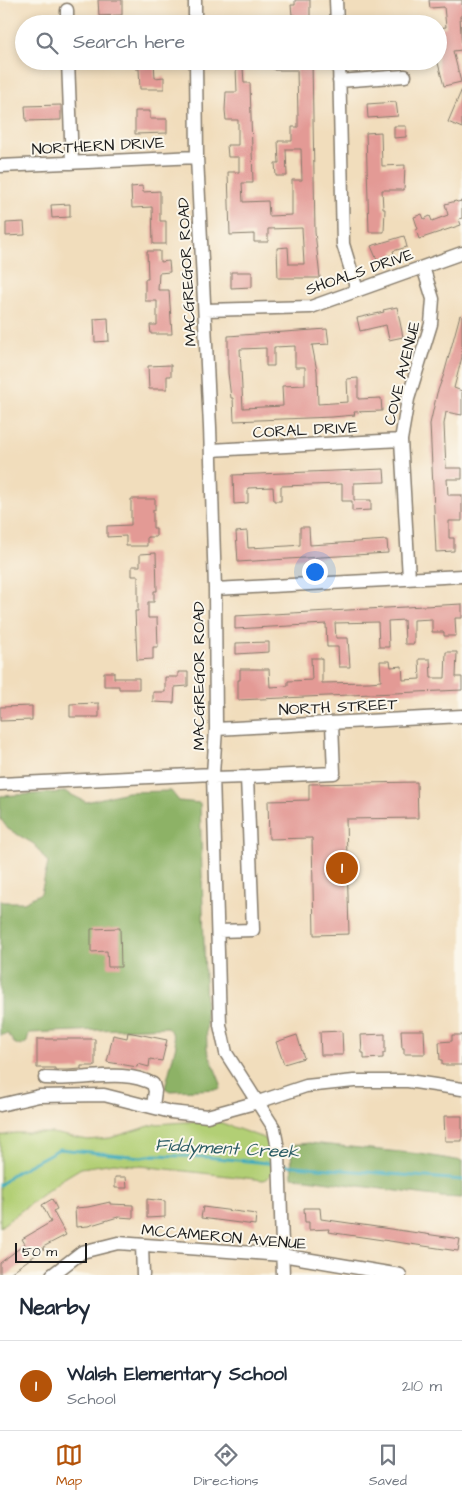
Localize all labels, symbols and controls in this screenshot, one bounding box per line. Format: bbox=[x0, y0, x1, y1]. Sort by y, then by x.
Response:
search box bbox=[15, 15, 447, 70]
icon: search bbox=[33, 29, 61, 57]
text: Search here bbox=[73, 29, 185, 56]
street label: NORTHERN DRIVE bbox=[31, 132, 165, 160]
street label: MACGREGOR ROAD bbox=[172, 197, 202, 347]
street label: SHOALS DRIVE bbox=[303, 243, 417, 301]
street label: COVE AVENUE bbox=[378, 319, 426, 427]
street label: CORAL DRIVE bbox=[252, 416, 359, 444]
your location bbox=[302, 559, 328, 585]
street label: MACGREGOR ROAD bbox=[188, 601, 210, 751]
street label: NORTH STREET bbox=[278, 693, 398, 721]
pin: 1 bbox=[326, 849, 358, 887]
water label: Fiddyment Creek bbox=[154, 1132, 300, 1166]
street label: MCCAMERON AVENUE bbox=[140, 1219, 308, 1255]
scale bar bbox=[15, 1240, 88, 1263]
text: 50 m bbox=[22, 1242, 57, 1262]
text: Nearby bbox=[20, 1293, 90, 1322]
text: Walsh Elementary School bbox=[67, 1361, 287, 1388]
text: 1 bbox=[35, 1375, 37, 1397]
text: 210 m bbox=[402, 1375, 442, 1397]
text: School bbox=[67, 1388, 116, 1410]
tab: Map bbox=[55, 1441, 83, 1491]
tab: Directions bbox=[193, 1441, 258, 1491]
tab: Saved bbox=[369, 1441, 407, 1491]

